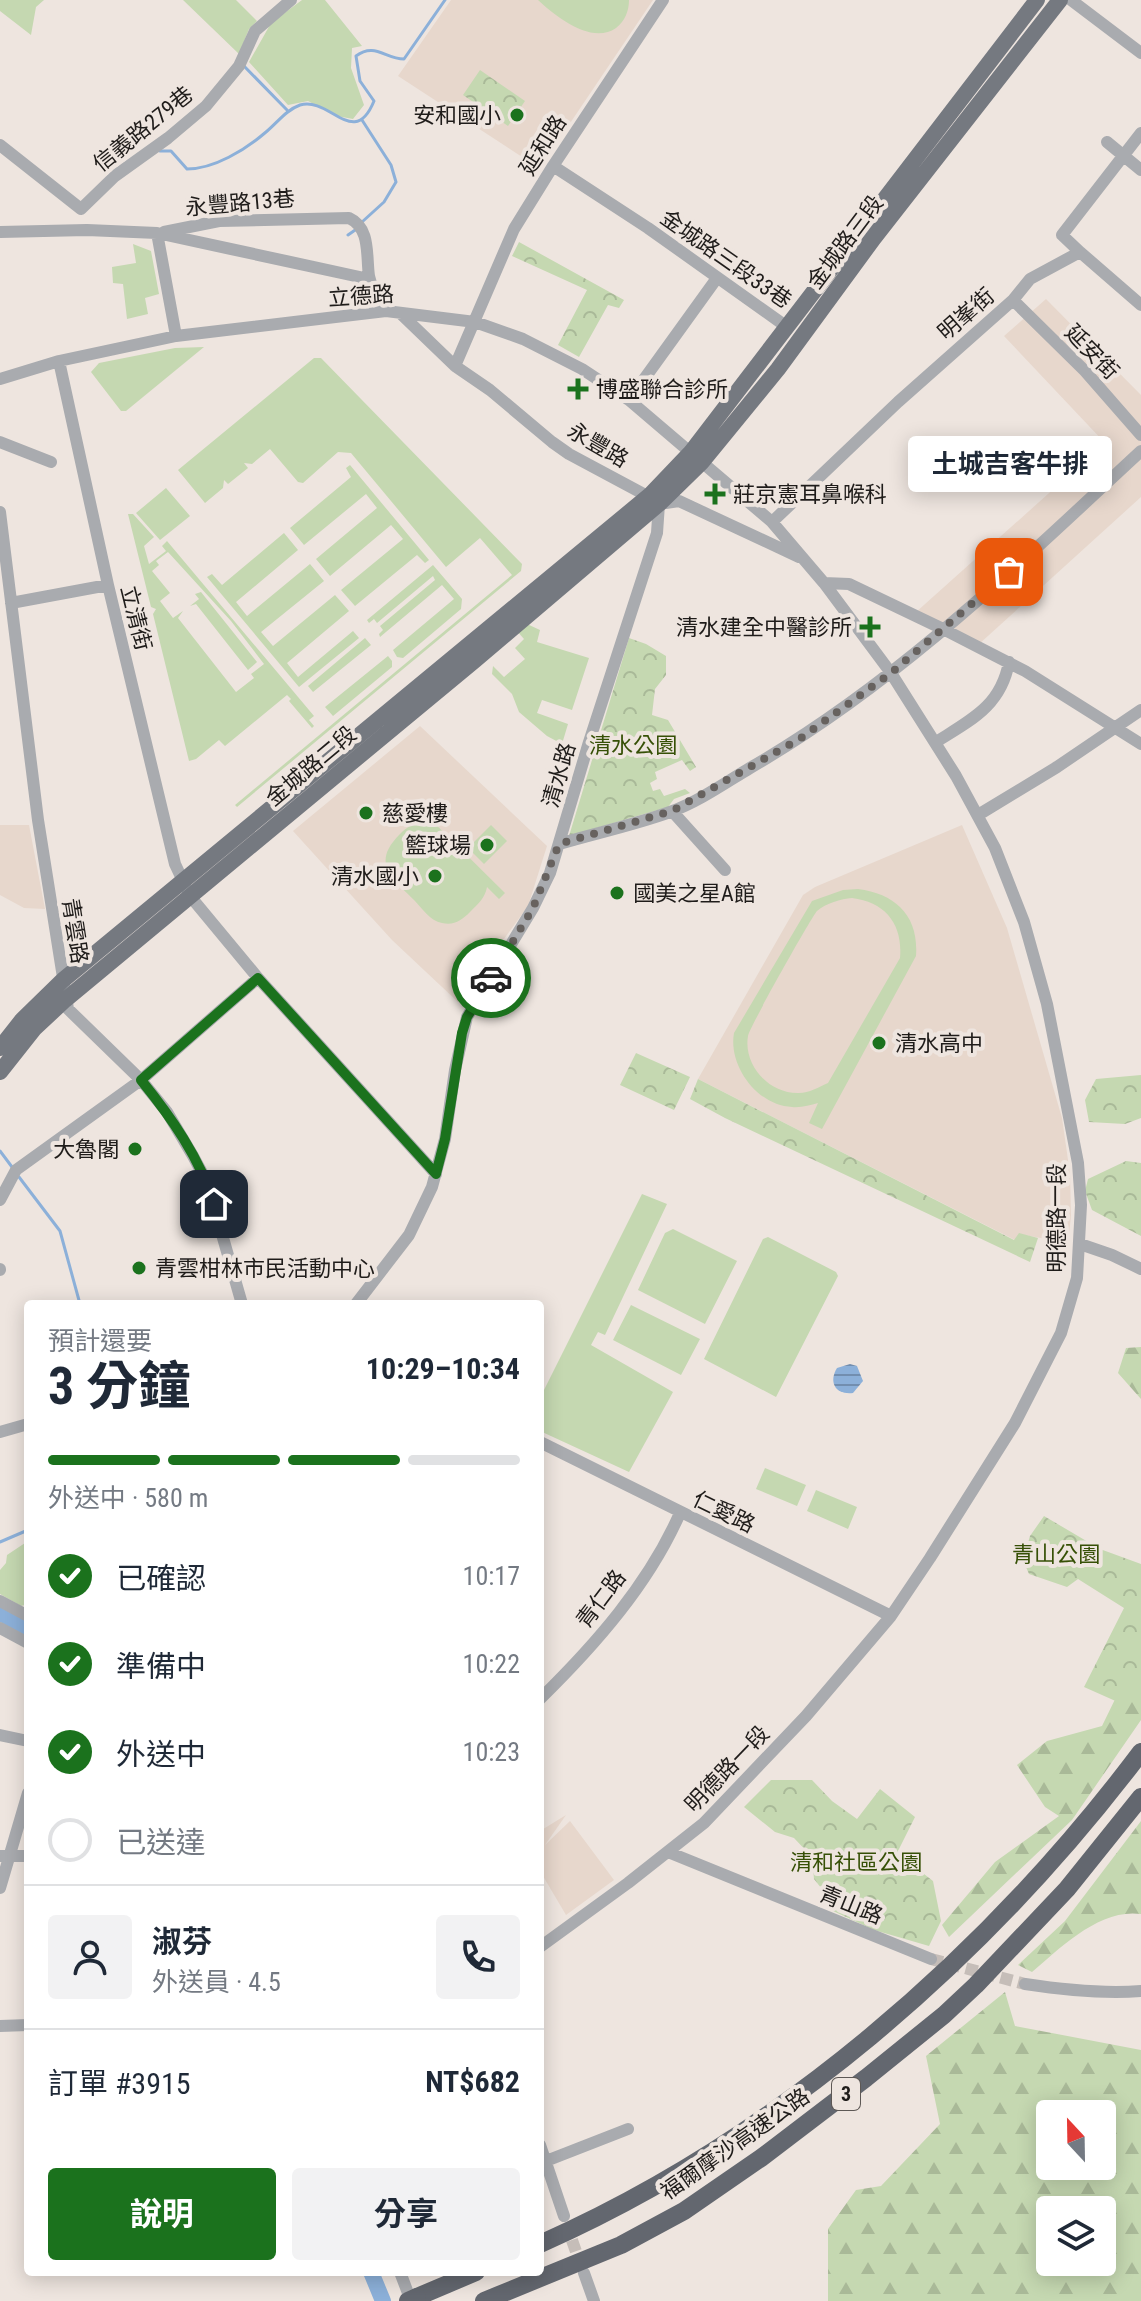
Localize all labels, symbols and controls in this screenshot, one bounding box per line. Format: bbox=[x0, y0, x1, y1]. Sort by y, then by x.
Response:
street label: 信義路279巷 bbox=[88, 81, 198, 177]
place label: 安和國小 bbox=[413, 103, 501, 128]
marker: 安和國小 bbox=[508, 106, 526, 124]
street label: 延和路 bbox=[515, 110, 571, 180]
street label: 永豐路13巷 bbox=[184, 186, 296, 220]
street label: 金城路三段 bbox=[802, 191, 888, 293]
street label: 金城路三段33巷 bbox=[656, 205, 796, 313]
street label: 立德路 bbox=[327, 281, 395, 311]
street label: 明峯街 bbox=[933, 283, 999, 345]
street label: 延安街 bbox=[1060, 320, 1124, 384]
place label: 博盛聯合診所 bbox=[596, 377, 728, 402]
marker: 博盛聯合診所 bbox=[567, 378, 589, 400]
street label: 永豐路 bbox=[563, 418, 633, 472]
callout: 土城吉客牛排 bbox=[907, 436, 1111, 492]
text: 土城吉客牛排 bbox=[932, 449, 1088, 479]
place label: 莊京憲耳鼻喉科 bbox=[733, 482, 887, 507]
marker: 莊京憲耳鼻喉科 bbox=[704, 483, 726, 505]
pin bbox=[975, 538, 1043, 606]
icon: bag bbox=[987, 550, 1031, 594]
street label: 立清街 bbox=[116, 583, 156, 653]
place label: 清水建全中醫診所 bbox=[676, 615, 852, 640]
marker: 清水建全中醫診所 bbox=[859, 616, 881, 638]
street label: 金城路二段 bbox=[261, 721, 361, 811]
park label: 清水公園 bbox=[589, 733, 677, 758]
street label: 清水路 bbox=[538, 740, 580, 810]
place label: 慈愛樓 bbox=[382, 801, 448, 826]
marker: 慈愛樓 bbox=[357, 804, 375, 822]
place label: 籃球場 bbox=[405, 833, 471, 858]
marker: 籃球場 bbox=[478, 836, 496, 854]
place label: 清水國小 bbox=[331, 864, 419, 889]
marker: 清水國小 bbox=[426, 867, 444, 885]
place label: 國美之星A館 bbox=[633, 881, 756, 906]
marker: 國美之星A館 bbox=[608, 884, 626, 902]
street label: 青雲路 bbox=[57, 896, 93, 966]
courier bbox=[451, 938, 531, 1018]
icon: car bbox=[469, 956, 513, 1000]
place label: 清水高中 bbox=[895, 1031, 983, 1056]
marker: 清水高中 bbox=[870, 1034, 888, 1052]
place label: 大魯閣 bbox=[53, 1137, 119, 1162]
marker: 大魯閣 bbox=[126, 1140, 144, 1158]
street label: 明德路一段 bbox=[1044, 1163, 1069, 1273]
pin bbox=[180, 1170, 248, 1238]
icon: home bbox=[192, 1182, 236, 1226]
place label: 青雲柑林市民活動中心 bbox=[155, 1256, 375, 1281]
marker: 青雲柑林市民活動中心 bbox=[130, 1259, 148, 1277]
text: 預計還要 bbox=[48, 1326, 152, 1356]
text: 10:29–10:34 bbox=[366, 1351, 520, 1386]
text: 3 分鐘 bbox=[48, 1356, 190, 1417]
text: 外送中 · 580 m bbox=[48, 1483, 208, 1513]
street label: 仁愛路 bbox=[689, 1486, 759, 1538]
park label: 青山公園 bbox=[1012, 1542, 1100, 1567]
icon: check bbox=[48, 1554, 92, 1598]
text: 已確認 bbox=[116, 1561, 206, 1596]
text: 10:17 bbox=[463, 1561, 520, 1591]
street label: 青仁路 bbox=[571, 1565, 631, 1633]
icon: check bbox=[48, 1642, 92, 1686]
text: 準備中 bbox=[116, 1649, 206, 1684]
text: 10:22 bbox=[463, 1649, 520, 1679]
street label: 明德路一段 bbox=[680, 1721, 774, 1817]
icon: check bbox=[48, 1730, 92, 1774]
text: 外送中 bbox=[116, 1737, 206, 1772]
text: 10:23 bbox=[463, 1737, 520, 1767]
text: 已送達 bbox=[116, 1825, 206, 1860]
park label: 清和社區公園 bbox=[790, 1850, 922, 1875]
street label: 青山路 bbox=[816, 1881, 886, 1929]
button: person bbox=[48, 1915, 132, 1999]
button: phone bbox=[436, 1915, 520, 1999]
text: 淑芬 bbox=[152, 1924, 212, 1959]
text: 外送員 · 4.5 bbox=[152, 1967, 281, 1997]
text: NT$682 bbox=[425, 2064, 520, 2099]
text: 訂單 #3915 bbox=[48, 2066, 191, 2101]
road number: 3 bbox=[832, 2078, 860, 2110]
street label: 福爾摩沙高速公路 bbox=[656, 2083, 814, 2205]
north arrow bbox=[1036, 2100, 1116, 2180]
map controls bbox=[1036, 2100, 1116, 2276]
button: 說明 bbox=[48, 2168, 276, 2260]
button: 分享 bbox=[292, 2168, 520, 2260]
button: layers bbox=[1036, 2196, 1116, 2276]

